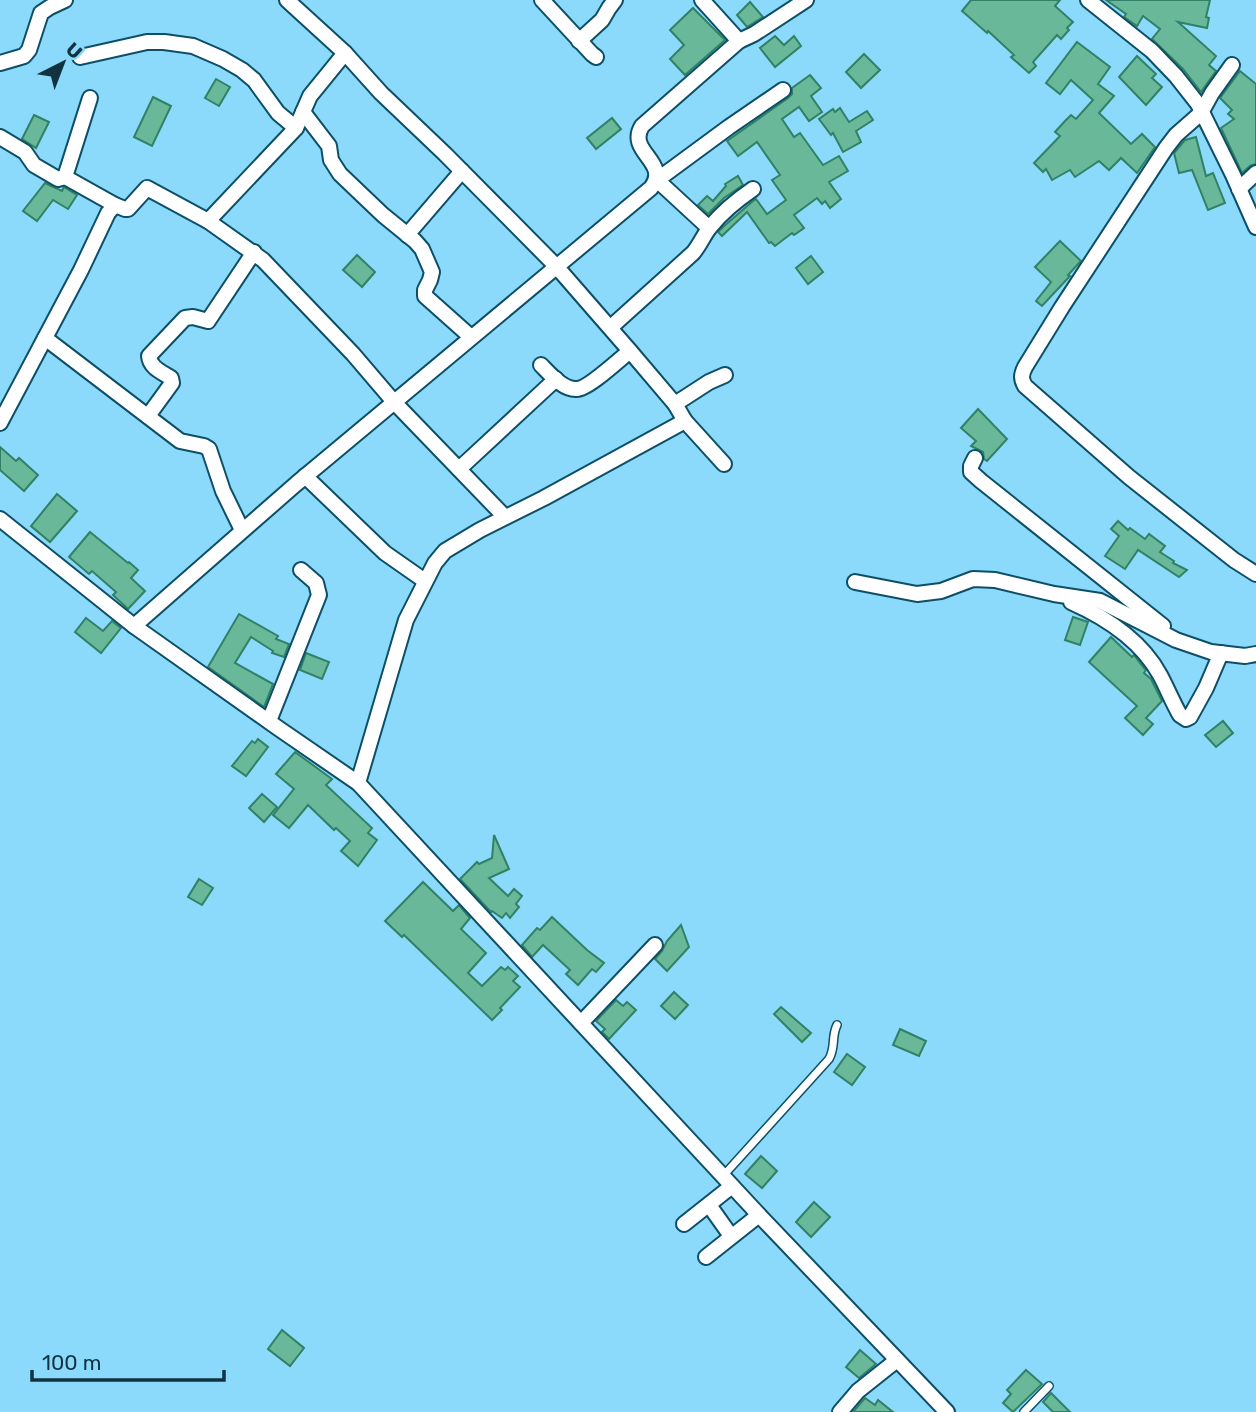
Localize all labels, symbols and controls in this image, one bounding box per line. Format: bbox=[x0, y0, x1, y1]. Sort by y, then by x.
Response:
north arrow bbox=[28, 28, 98, 98]
text: U bbox=[61, 38, 87, 64]
scale bar bbox=[32, 1338, 224, 1382]
text: 100 m bbox=[42, 1350, 101, 1375]

